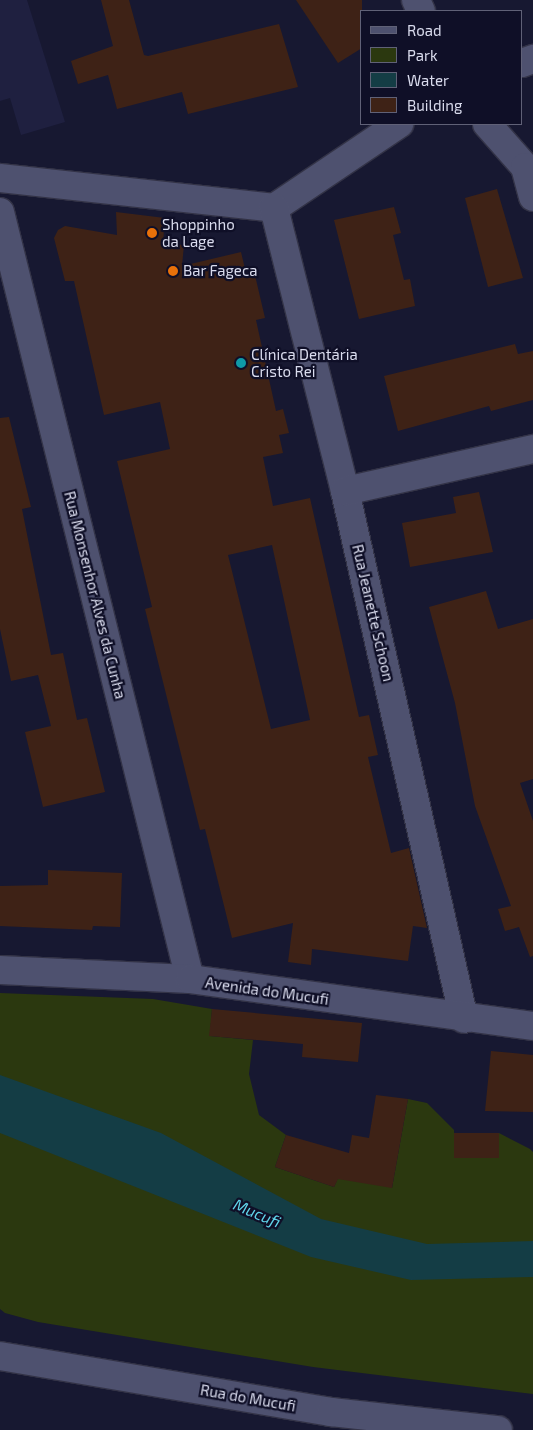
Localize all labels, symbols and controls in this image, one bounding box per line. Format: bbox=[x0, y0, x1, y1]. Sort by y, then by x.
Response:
legend bbox=[360, 10, 523, 125]
text: Road bbox=[407, 21, 442, 39]
text: Park bbox=[407, 46, 438, 64]
text: Water bbox=[407, 71, 449, 89]
text: Building bbox=[407, 96, 462, 114]
place label: Shoppinho da Lage bbox=[162, 215, 235, 250]
marker: Shoppinho da Lage bbox=[146, 227, 158, 239]
place label: Bar Fageca bbox=[183, 262, 258, 280]
marker: Bar Fageca bbox=[167, 265, 179, 277]
place label: Clínica Dentária Cristo Rei bbox=[251, 345, 358, 380]
marker: Clínica Dentária Cristo Rei bbox=[235, 357, 247, 369]
street label: Rua Monsenhor Alves da Cunha bbox=[60, 489, 130, 701]
street label: Rua Jeanette Schoon bbox=[348, 542, 398, 684]
street label: Avenida do Mucufi bbox=[204, 973, 330, 1009]
water label: Mucufi bbox=[230, 1194, 284, 1232]
street label: Rua do Mucufi bbox=[199, 1381, 297, 1415]

